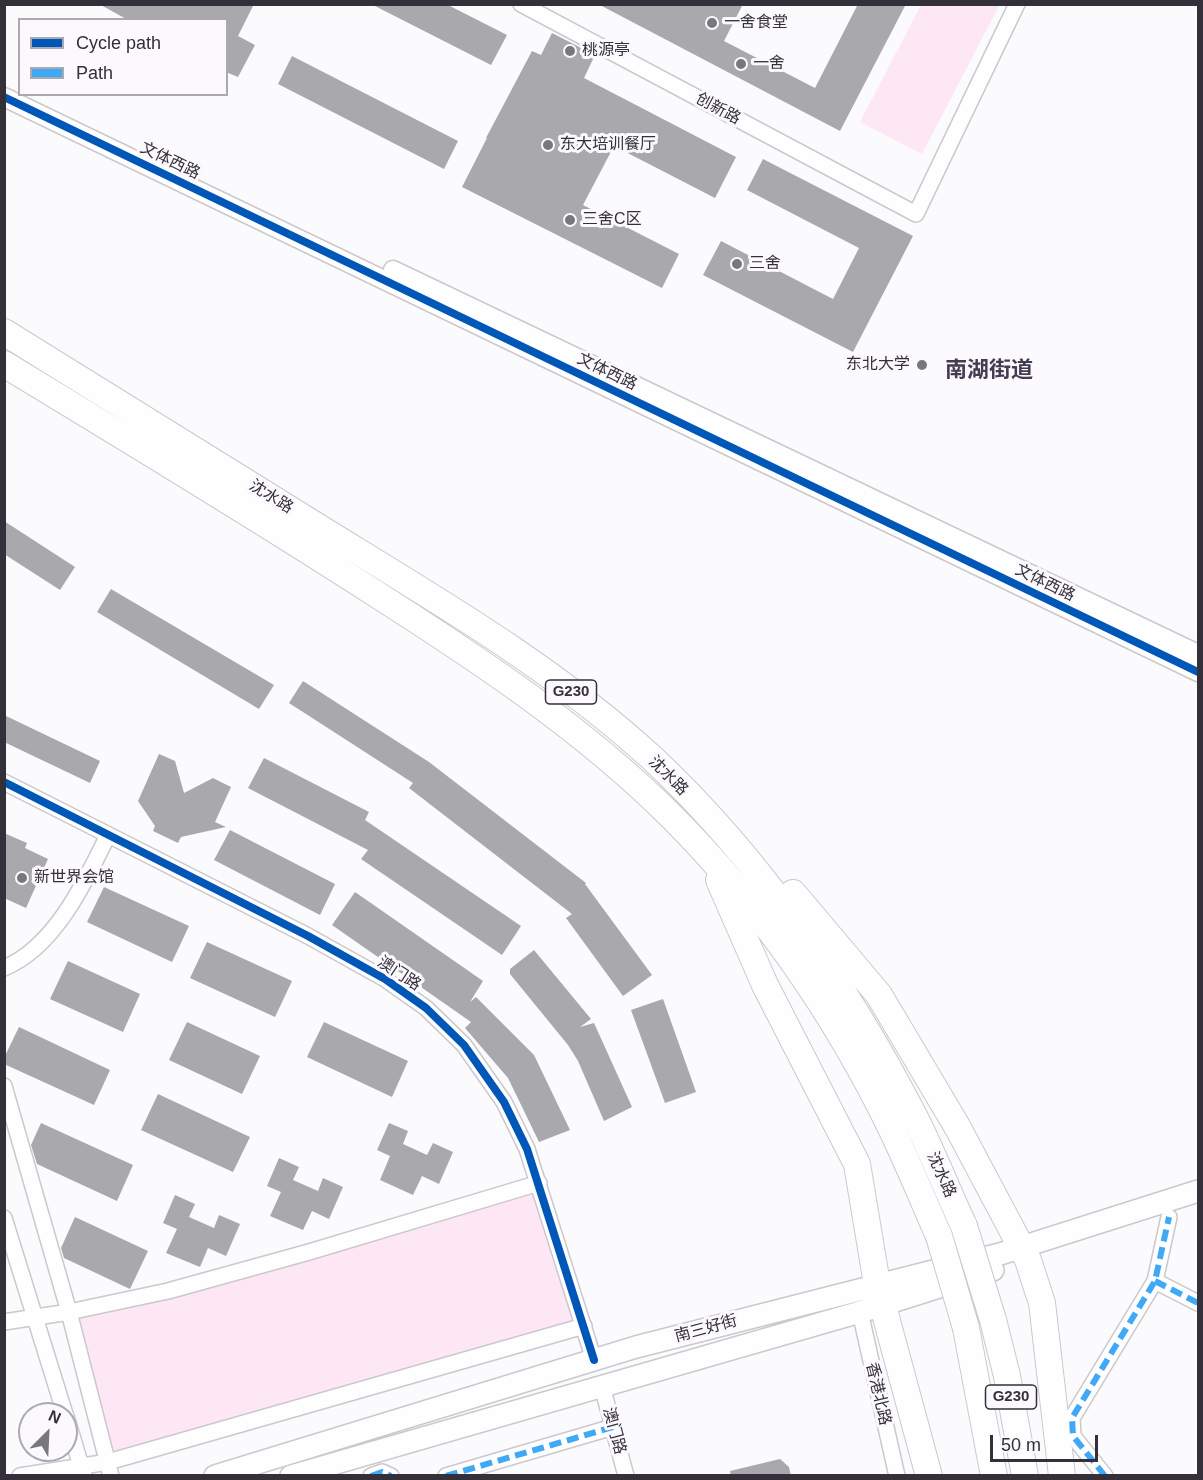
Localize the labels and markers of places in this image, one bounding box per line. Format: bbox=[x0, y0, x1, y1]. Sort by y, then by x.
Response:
place label: 一舍食堂 bbox=[724, 13, 788, 33]
marker: 一舍食堂 bbox=[705, 16, 719, 30]
place label: 桃源亭 bbox=[582, 41, 630, 61]
marker: 桃源亭 bbox=[563, 44, 577, 58]
place label: 一舍 bbox=[753, 54, 785, 74]
marker: 一舍 bbox=[734, 57, 748, 71]
place label: 东大培训餐厅 bbox=[560, 135, 656, 155]
marker: 东大培训餐厅 bbox=[541, 138, 555, 152]
place label: 三舍C区 bbox=[582, 210, 642, 230]
marker: 三舍C区 bbox=[563, 213, 577, 227]
place label: 三舍 bbox=[749, 254, 781, 274]
marker: 三舍 bbox=[730, 257, 744, 271]
place label: 东北大学 bbox=[846, 355, 910, 375]
marker: 东北大学 bbox=[915, 358, 929, 372]
place label: 新世界会馆 bbox=[34, 868, 114, 888]
marker: 新世界会馆 bbox=[15, 871, 29, 885]

